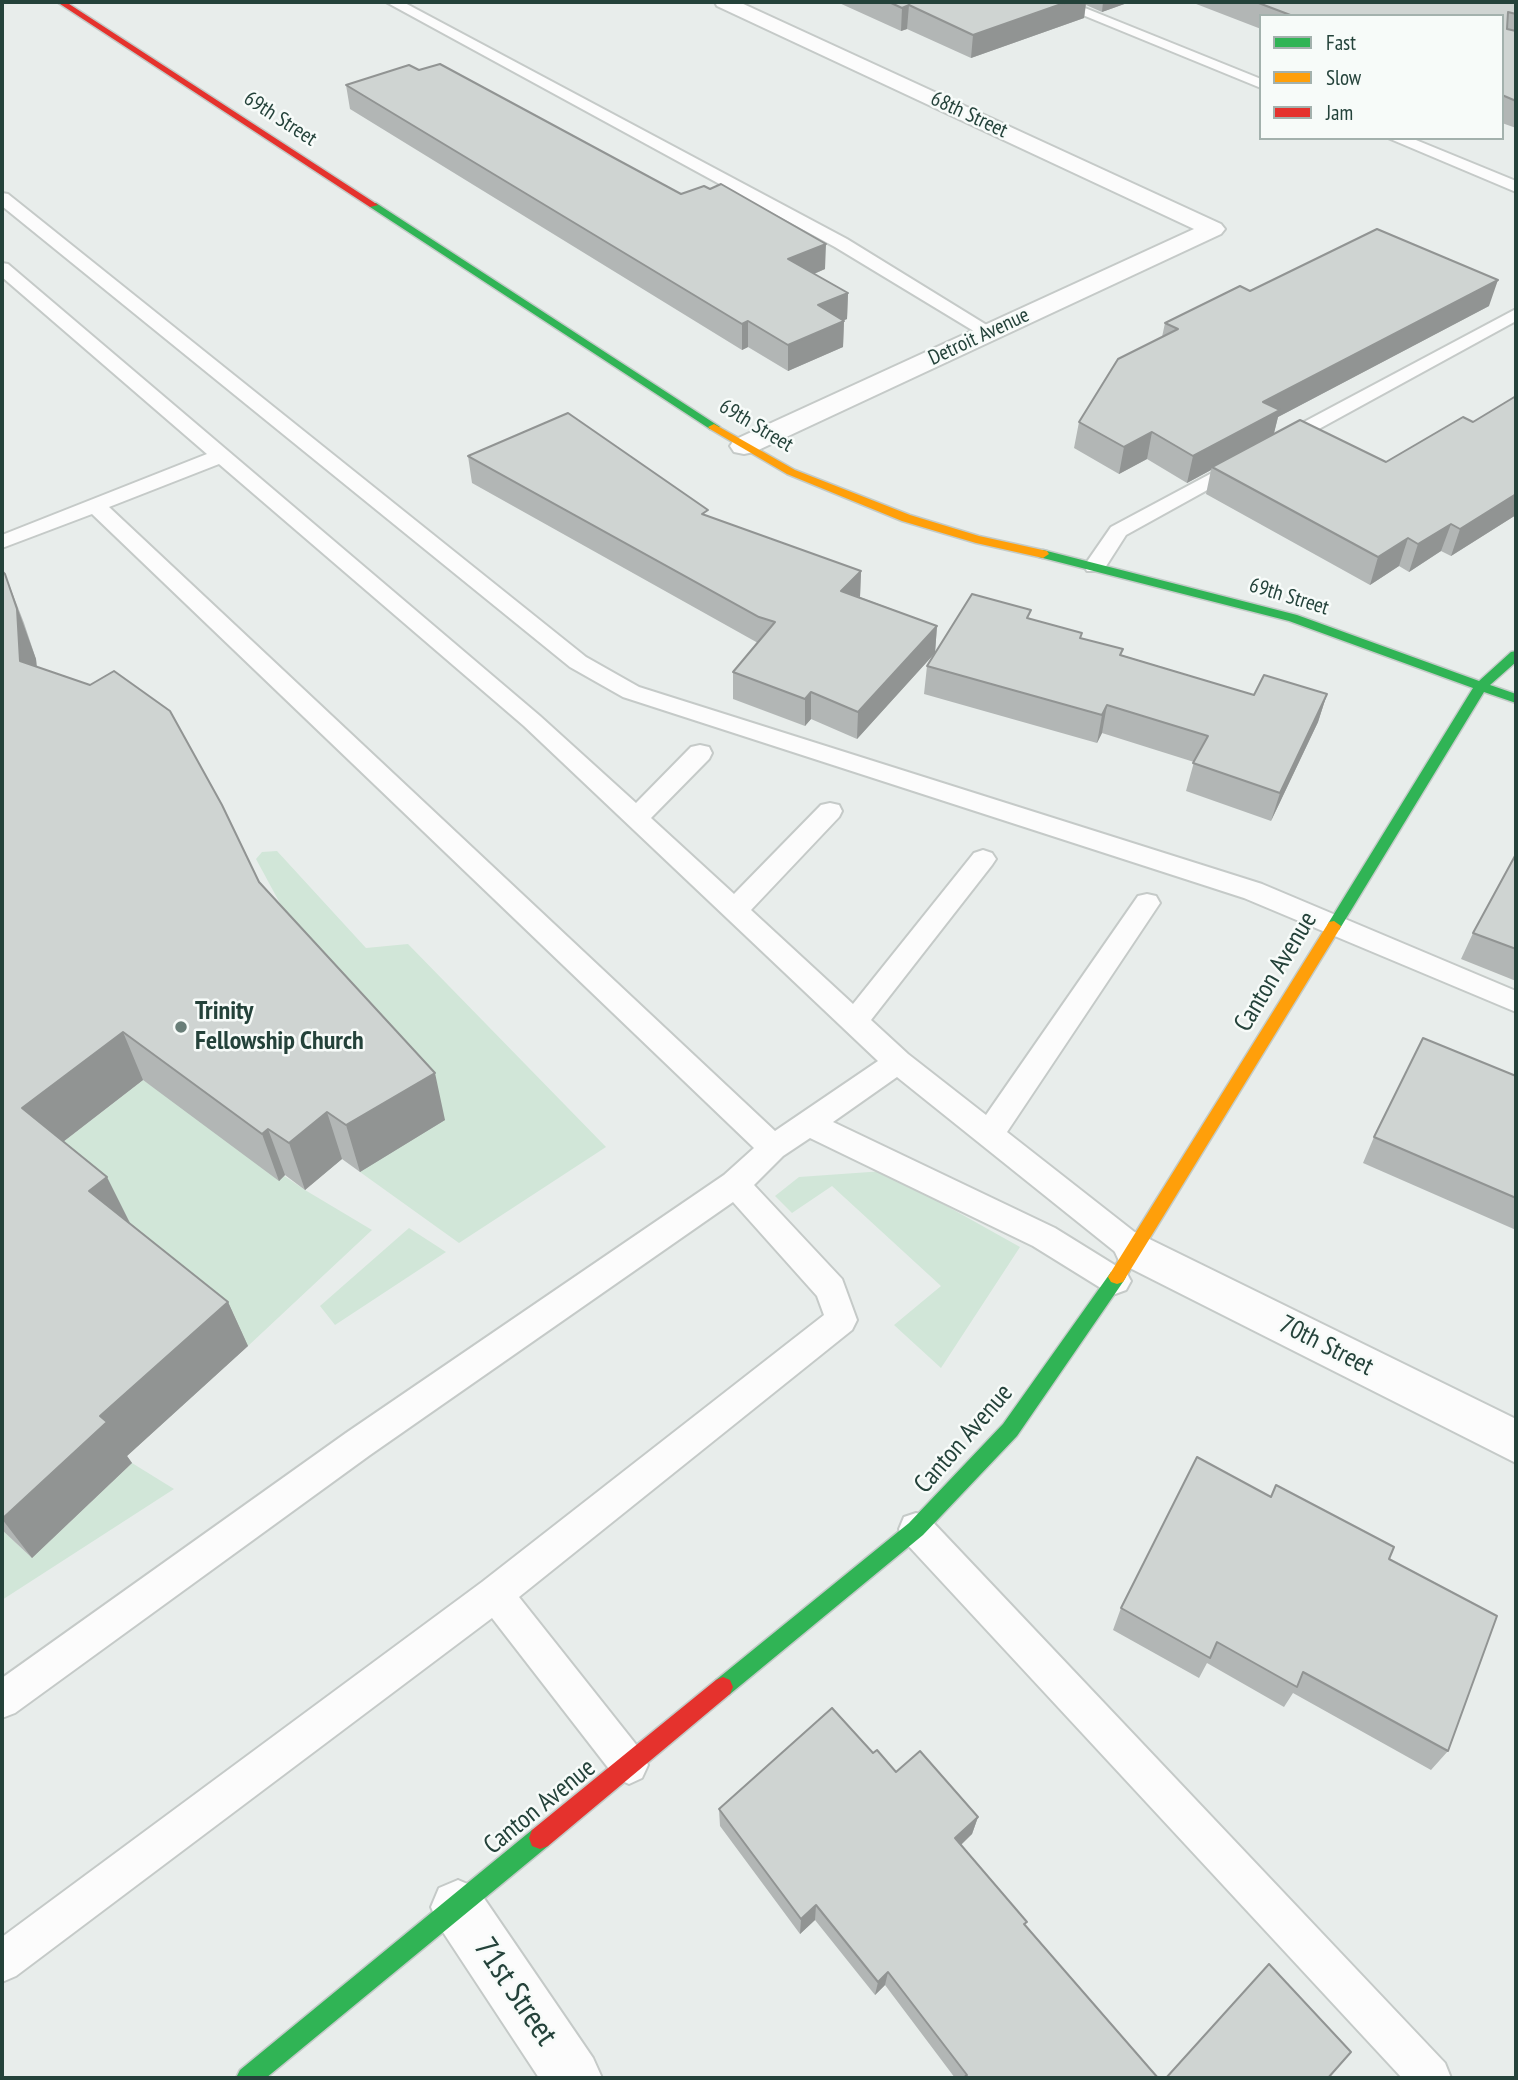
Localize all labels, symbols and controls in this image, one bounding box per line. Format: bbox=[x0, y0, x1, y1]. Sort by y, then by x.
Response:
legend bbox=[1259, 14, 1504, 140]
text: Fast bbox=[1326, 29, 1356, 56]
text: Slow bbox=[1326, 64, 1361, 91]
street label: 69th Street bbox=[239, 86, 321, 152]
street label: 68th Street bbox=[927, 86, 1011, 144]
text: Jam bbox=[1326, 99, 1353, 126]
street label: Detroit Avenue bbox=[925, 303, 1033, 371]
street label: 69th Street bbox=[714, 394, 798, 458]
street label: 69th Street bbox=[1246, 573, 1332, 621]
street label: Canton Avenue bbox=[1228, 906, 1324, 1038]
place label: Trinity Fellowship Church bbox=[195, 996, 364, 1058]
marker: Trinity Fellowship Church bbox=[173, 1019, 189, 1035]
street label: 70th Street bbox=[1274, 1309, 1378, 1383]
street label: Canton Avenue bbox=[908, 1378, 1020, 1500]
street label: Canton Avenue bbox=[478, 1753, 602, 1861]
street label: 71st Street bbox=[465, 1931, 565, 2053]

